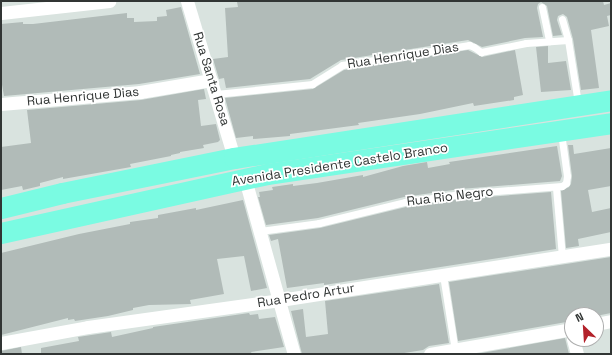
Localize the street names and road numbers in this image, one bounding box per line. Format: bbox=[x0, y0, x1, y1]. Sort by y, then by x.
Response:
street label: Rua Santa Rosa bbox=[189, 30, 233, 128]
street label: Rua Henrique Dias bbox=[346, 39, 460, 73]
street label: Rua Henrique Dias bbox=[26, 84, 140, 110]
street label: Avenida Presidente Castelo Branco bbox=[231, 140, 449, 190]
street label: Rua Rio Negro bbox=[406, 184, 494, 210]
street label: Rua Pedro Artur bbox=[256, 281, 356, 311]

